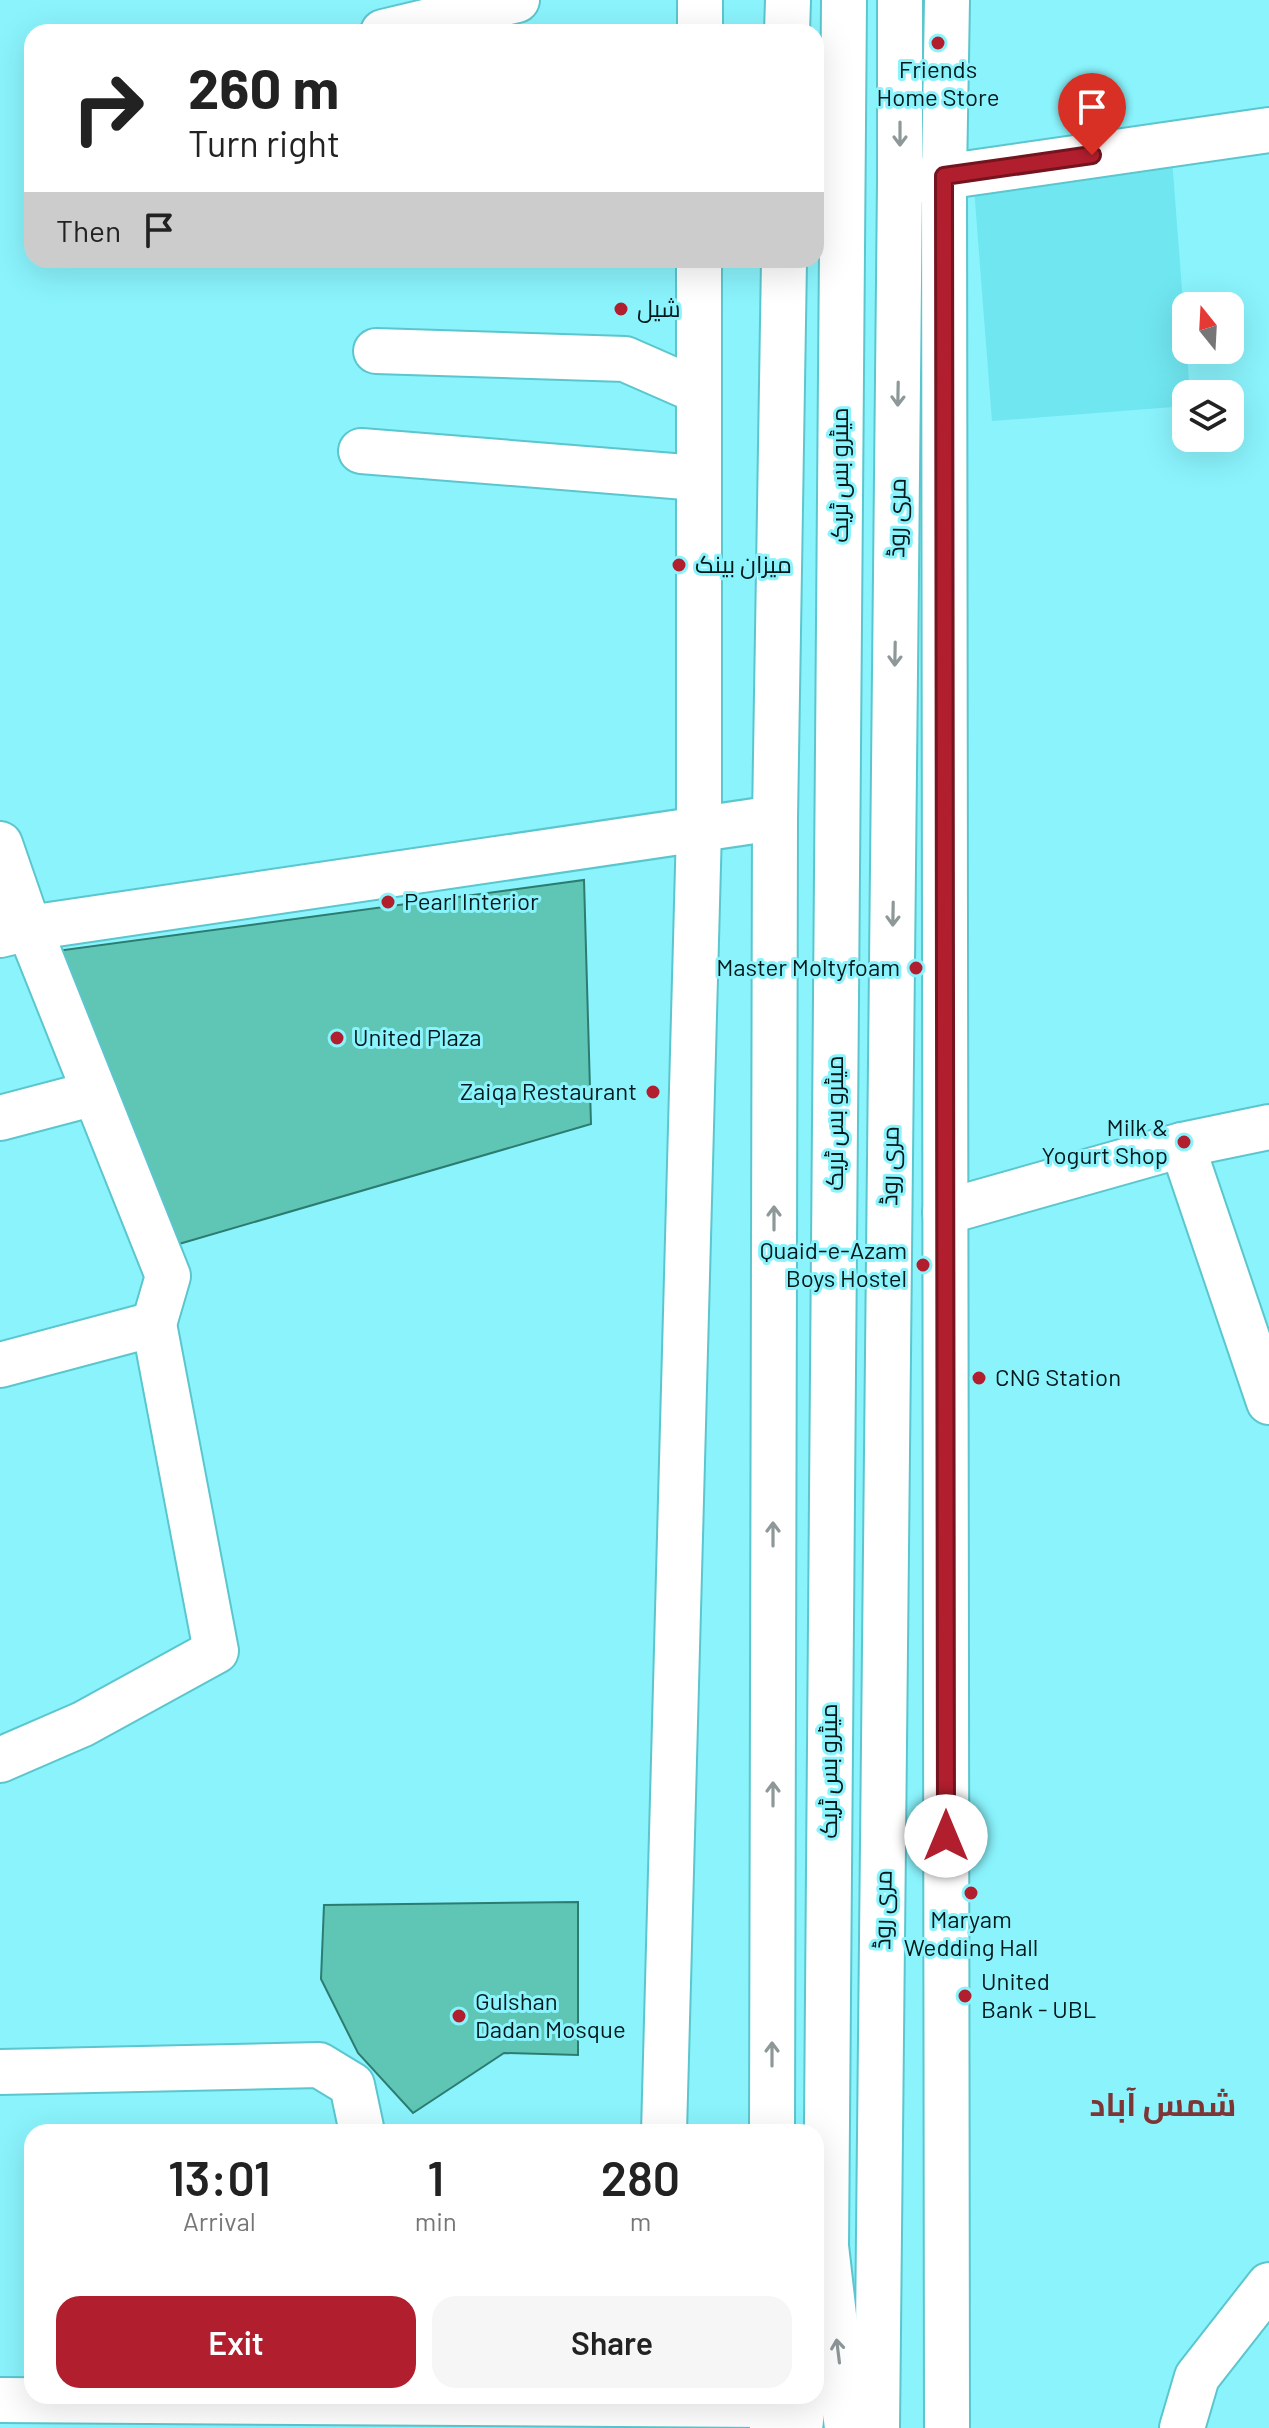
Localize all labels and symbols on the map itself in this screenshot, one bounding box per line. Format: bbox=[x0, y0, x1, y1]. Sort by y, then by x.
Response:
marker: Friends Home Store bbox=[929, 34, 947, 52]
place label: Friends Home Store bbox=[877, 54, 999, 111]
pin bbox=[1058, 73, 1126, 155]
one-way arrow bbox=[892, 120, 908, 147]
north arrow bbox=[1172, 292, 1244, 364]
place label: شیل bbox=[637, 293, 681, 323]
marker: شیل bbox=[612, 300, 630, 318]
one-way arrow bbox=[890, 380, 906, 407]
street label: میٹرو بس ٹریک bbox=[824, 407, 854, 543]
street label: مری روڈ bbox=[880, 478, 912, 558]
place label: میزان بینک bbox=[695, 549, 792, 579]
marker: میزان بینک bbox=[670, 556, 688, 574]
one-way arrow bbox=[888, 640, 903, 667]
place label: Pearl Interior bbox=[404, 886, 539, 915]
marker: Pearl Interior bbox=[379, 893, 397, 911]
one-way arrow bbox=[885, 900, 901, 927]
place label: Master Moltyfoam bbox=[716, 952, 900, 981]
marker: Master Moltyfoam bbox=[907, 959, 925, 977]
place label: United Plaza bbox=[353, 1022, 482, 1051]
marker: United Plaza bbox=[328, 1029, 346, 1047]
street label: میٹرو بس ٹریک bbox=[819, 1055, 849, 1191]
place label: Zaiqa Restaurant bbox=[460, 1076, 637, 1105]
marker: Zaiqa Restaurant bbox=[644, 1083, 662, 1101]
place label: Milk & Yogurt Shop bbox=[1041, 1112, 1168, 1169]
street label: مری روڈ bbox=[873, 1126, 905, 1206]
marker: Milk & Yogurt Shop bbox=[1175, 1133, 1193, 1151]
one-way arrow bbox=[766, 1205, 782, 1232]
place label: Quaid-e-Azam Boys Hostel bbox=[760, 1235, 907, 1292]
marker: Quaid-e-Azam Boys Hostel bbox=[914, 1256, 932, 1274]
place label: CNG Station bbox=[995, 1362, 1121, 1391]
marker: CNG Station bbox=[970, 1369, 988, 1387]
one-way arrow bbox=[765, 1521, 781, 1548]
street label: میٹرو بس ٹریک bbox=[813, 1703, 843, 1839]
one-way arrow bbox=[765, 1781, 781, 1808]
position arrow bbox=[904, 1794, 988, 1878]
street label: مری روڈ bbox=[866, 1870, 898, 1950]
marker: Maryam Wedding Hall bbox=[962, 1884, 980, 1902]
place label: Maryam Wedding Hall bbox=[904, 1904, 1038, 1961]
place label: United Bank - UBL bbox=[981, 1966, 1096, 2023]
place label: Gulshan Dadan Mosque bbox=[475, 1986, 626, 2043]
marker: United Bank - UBL bbox=[956, 1987, 974, 2005]
marker: Gulshan Dadan Mosque bbox=[450, 2007, 468, 2025]
one-way arrow bbox=[764, 2041, 780, 2068]
district label: شمس آباد bbox=[1090, 2084, 1236, 2124]
one-way arrow bbox=[830, 2338, 845, 2364]

